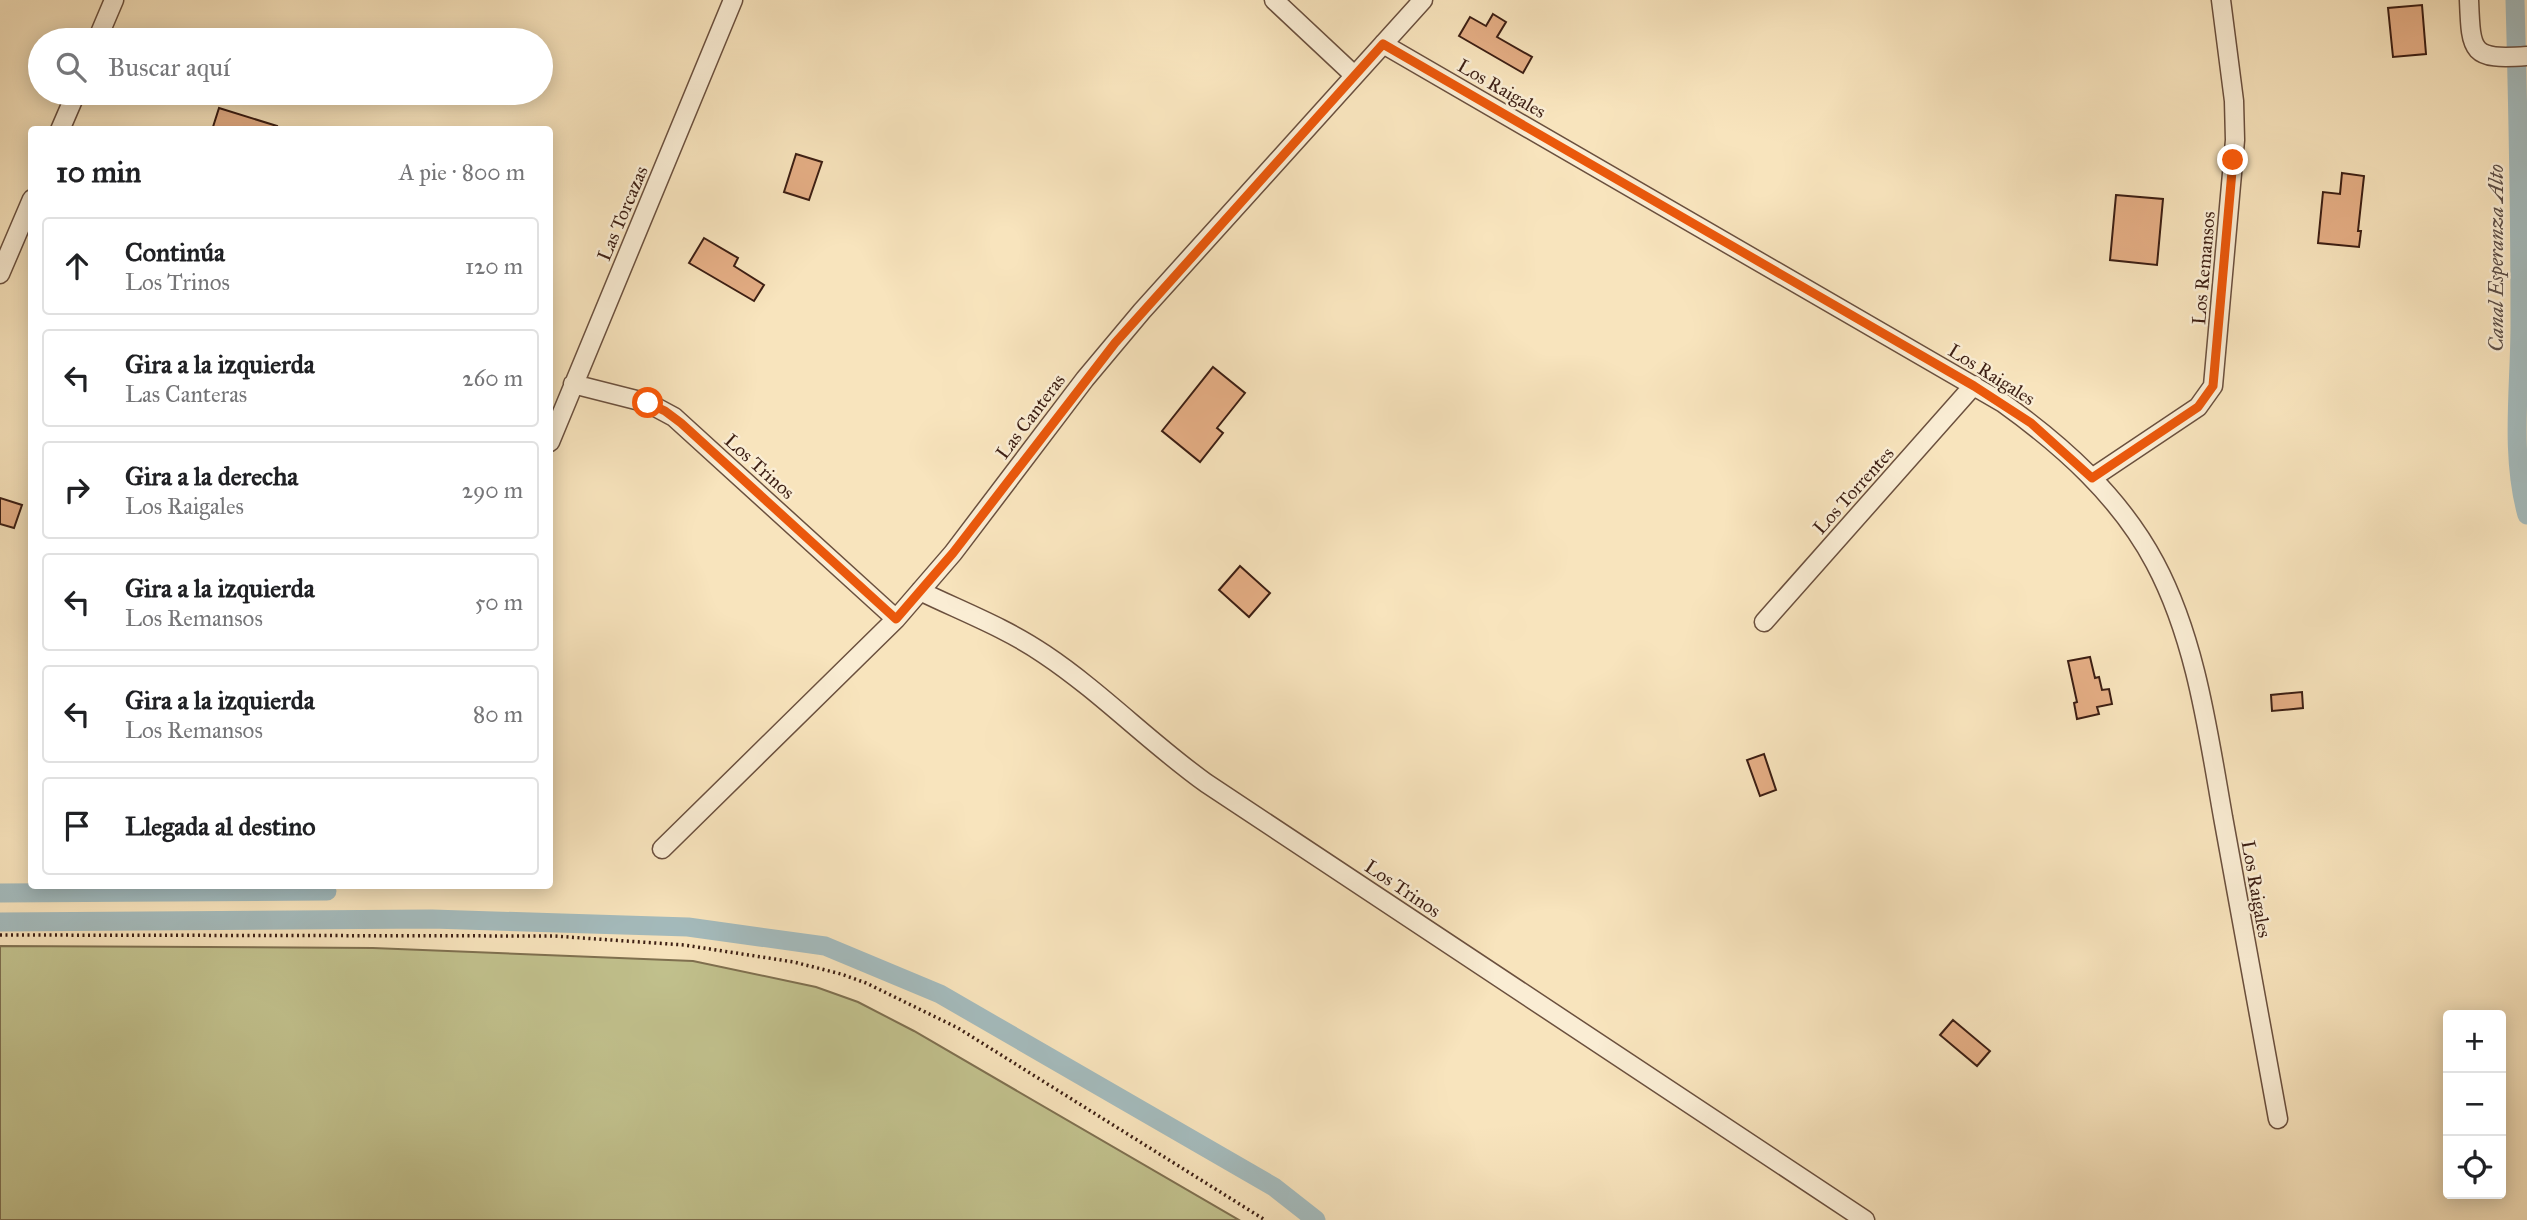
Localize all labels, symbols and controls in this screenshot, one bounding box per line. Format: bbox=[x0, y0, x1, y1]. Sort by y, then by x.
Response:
search box bbox=[28, 28, 553, 105]
icon: search bbox=[52, 48, 90, 86]
text: Buscar aquí bbox=[108, 51, 230, 83]
street label: Los Raigales bbox=[1453, 54, 1550, 124]
route end bbox=[2217, 144, 2248, 175]
text: 10 min bbox=[56, 154, 141, 190]
text: A pie · 800 m bbox=[399, 158, 525, 186]
street label: Las Torcazas bbox=[592, 162, 653, 264]
water label: Canal Esperanza Alto bbox=[2483, 164, 2509, 352]
street label: Los Remansos bbox=[2187, 210, 2220, 326]
text: Continúa bbox=[125, 236, 225, 268]
icon: ahead bbox=[58, 247, 96, 285]
text: 120 m bbox=[465, 252, 523, 280]
text: Los Trinos bbox=[125, 268, 230, 296]
street label: Los Raigales bbox=[1943, 339, 2040, 411]
text: Gira a la izquierda bbox=[125, 348, 315, 380]
icon: left bbox=[58, 359, 96, 397]
text: 260 m bbox=[462, 364, 523, 392]
street label: Las Canteras bbox=[991, 369, 1070, 464]
text: Las Canteras bbox=[125, 380, 247, 408]
route start bbox=[632, 387, 663, 418]
street label: Los Trinos bbox=[720, 429, 800, 504]
street label: Los Torrentes bbox=[1808, 442, 1899, 539]
text: Gira a la derecha bbox=[125, 460, 298, 492]
icon: right bbox=[58, 471, 96, 509]
text: 290 m bbox=[462, 476, 523, 504]
text: Los Raigales bbox=[125, 492, 244, 520]
text: Gira a la izquierda bbox=[125, 572, 315, 604]
icon: left bbox=[58, 583, 96, 621]
text: 50 m bbox=[475, 588, 523, 616]
text: Los Remansos bbox=[125, 604, 263, 632]
text: Gira a la izquierda bbox=[125, 684, 315, 716]
icon: left bbox=[58, 695, 96, 733]
text: 80 m bbox=[473, 700, 523, 728]
text: Los Remansos bbox=[125, 716, 263, 744]
icon: arrive bbox=[58, 807, 96, 845]
text: Llegada al destino bbox=[125, 810, 316, 842]
street label: Los Raigales bbox=[2236, 839, 2276, 940]
street label: Los Trinos bbox=[1360, 855, 1445, 922]
map controls bbox=[2443, 1010, 2506, 1199]
button: + bbox=[2443, 1010, 2506, 1073]
button: − bbox=[2443, 1073, 2506, 1136]
button: locate bbox=[2443, 1136, 2506, 1199]

